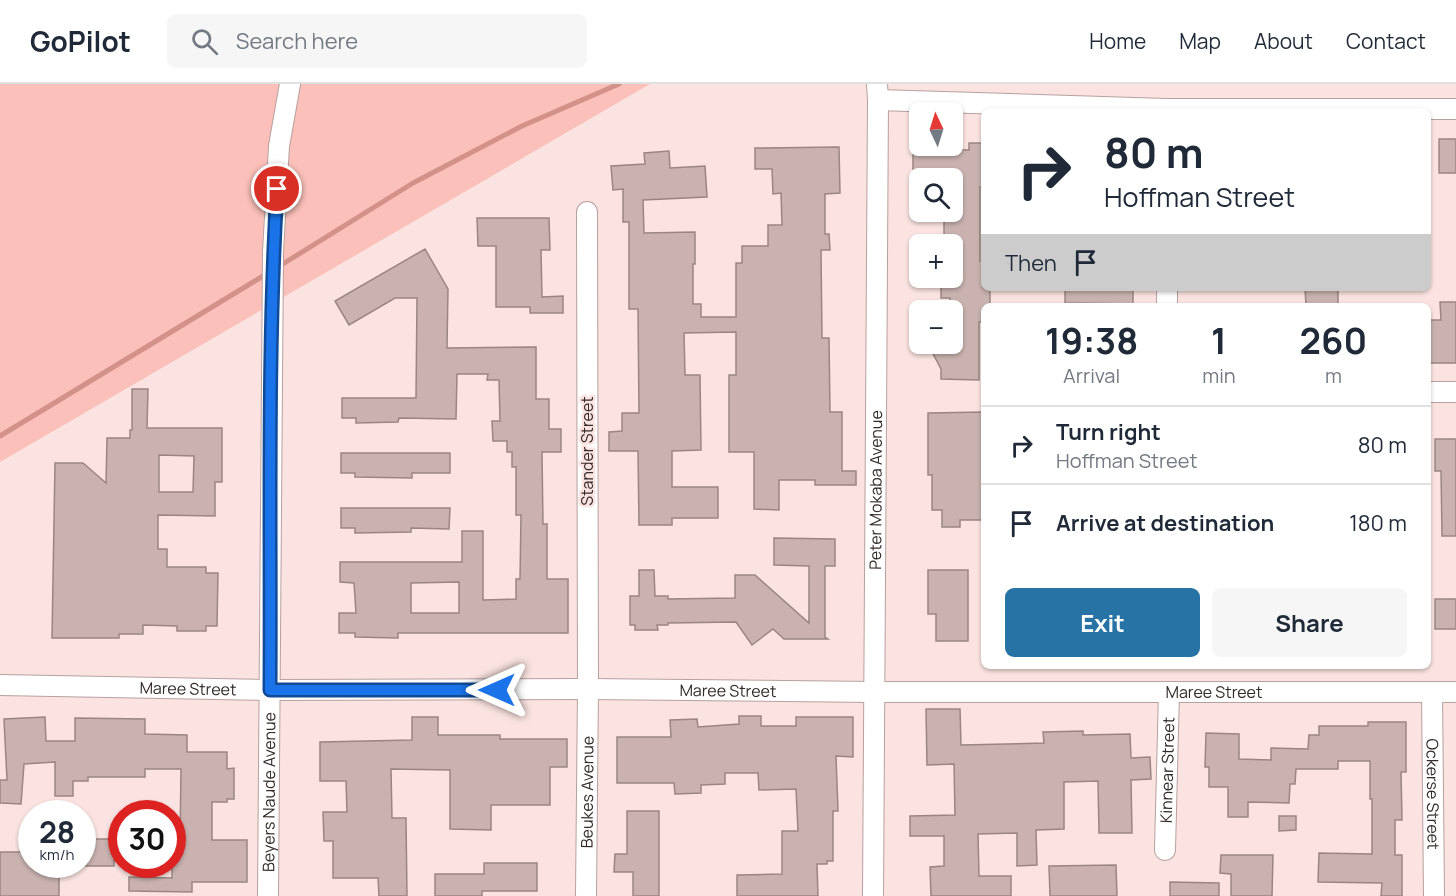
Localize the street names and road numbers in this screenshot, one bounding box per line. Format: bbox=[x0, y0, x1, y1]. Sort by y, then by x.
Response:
street label: Stander Street bbox=[576, 396, 598, 506]
street label: Peter Mokaba Avenue bbox=[864, 410, 887, 570]
street label: Maree Street bbox=[139, 677, 237, 700]
street label: Maree Street bbox=[679, 679, 777, 702]
street label: Maree Street bbox=[1165, 681, 1262, 703]
street label: Beyers Naude Avenue bbox=[257, 712, 280, 872]
street label: Kinnear Street bbox=[1155, 717, 1179, 823]
street label: Beukes Avenue bbox=[575, 736, 599, 848]
street label: Ockerse Street bbox=[1421, 738, 1445, 850]

